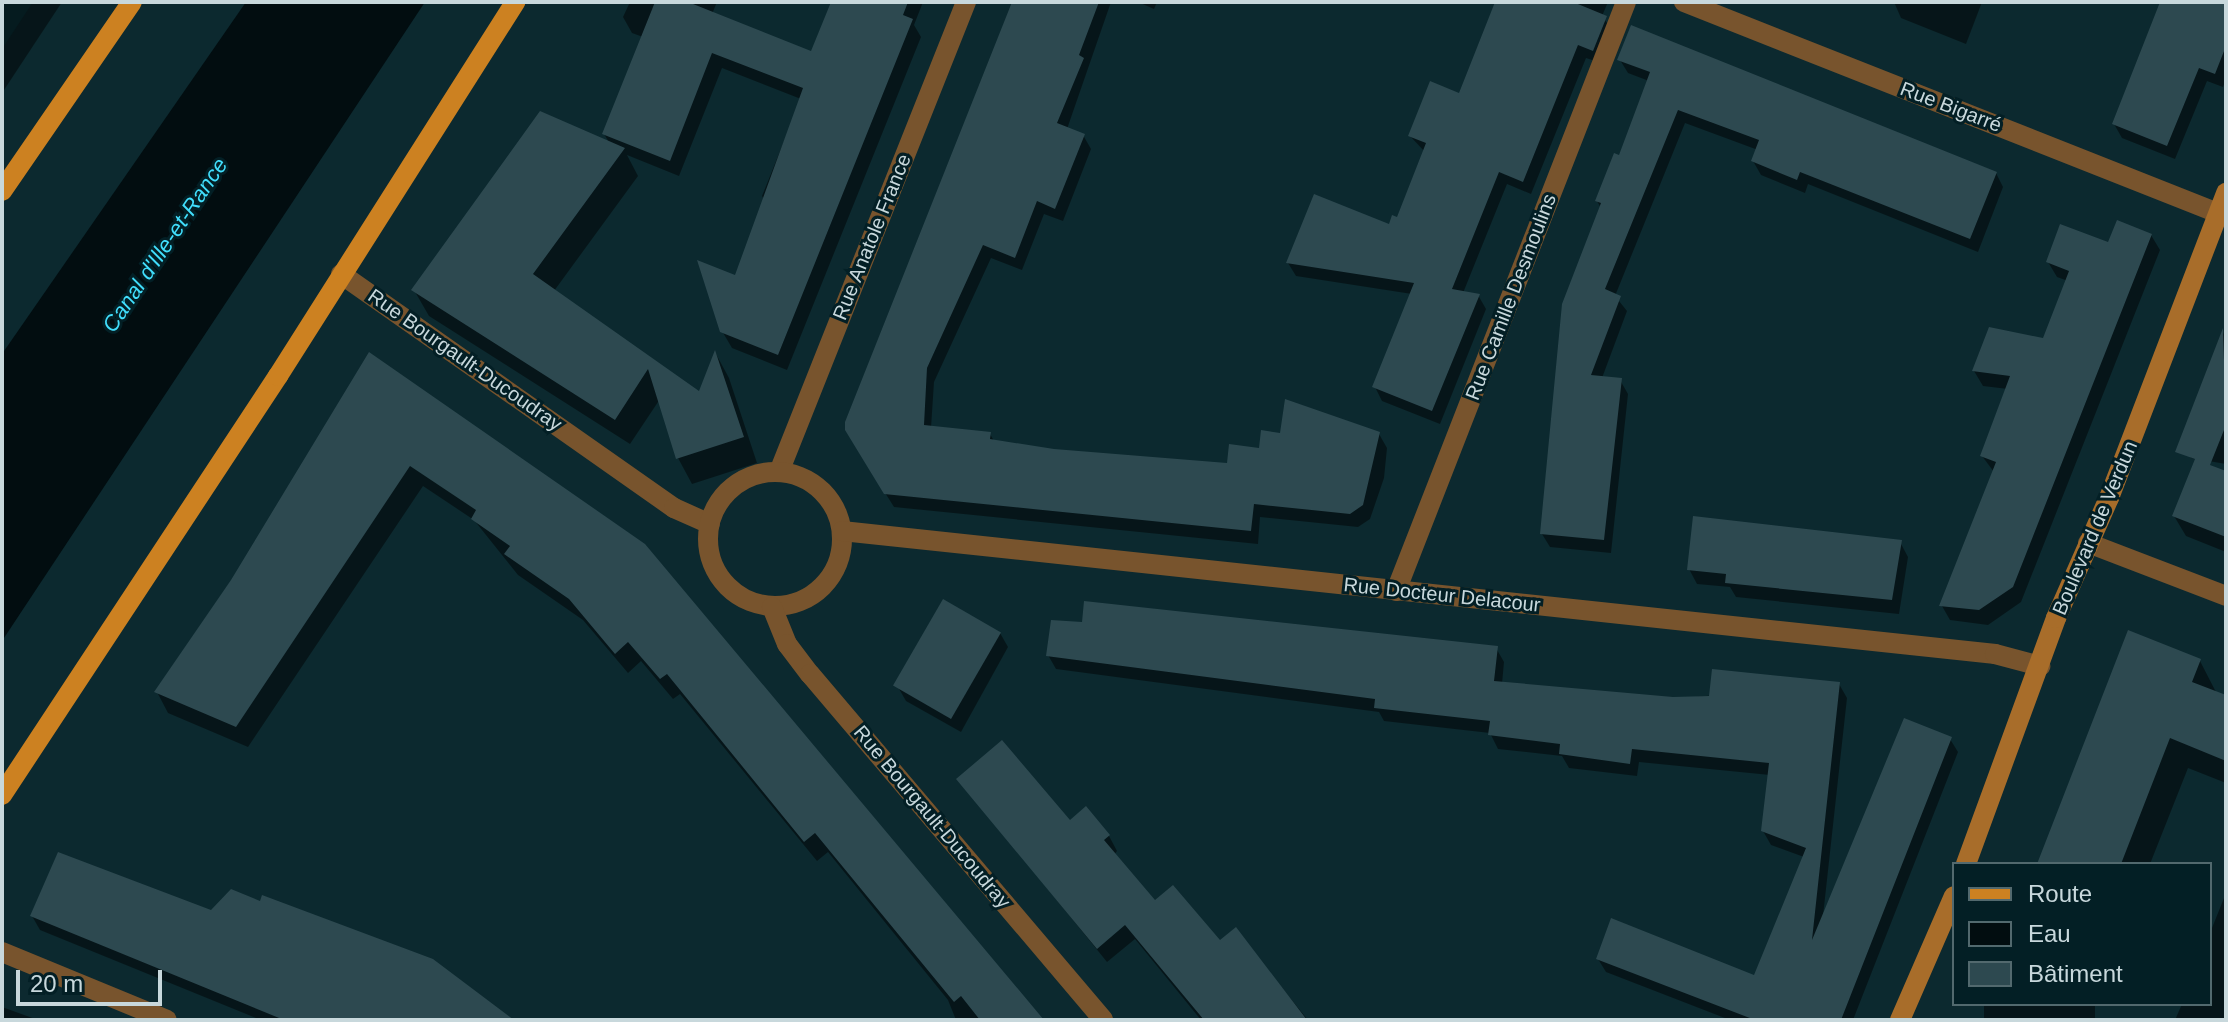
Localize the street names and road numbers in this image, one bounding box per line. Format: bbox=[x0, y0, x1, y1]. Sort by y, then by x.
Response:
street label: Rue Bigarré bbox=[1897, 77, 2005, 137]
street label: Rue Anatole France bbox=[828, 150, 916, 324]
street label: Rue Camille Desmoulins bbox=[1461, 190, 1561, 404]
street label: Rue Bourgault-Ducoudray bbox=[363, 284, 567, 436]
street label: Boulevard de Verdun bbox=[2047, 437, 2143, 619]
street label: Rue Docteur Delacour bbox=[1342, 573, 1542, 617]
street label: Rue Bourgault-Ducoudray bbox=[848, 721, 1016, 913]

